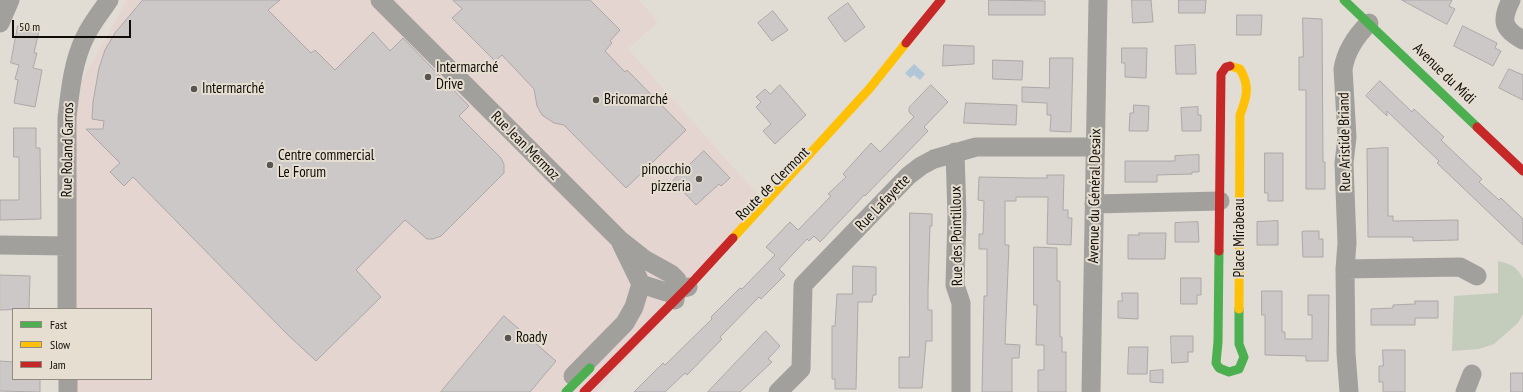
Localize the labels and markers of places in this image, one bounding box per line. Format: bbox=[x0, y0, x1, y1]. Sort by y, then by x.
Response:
place label: Intermarché Drive bbox=[436, 59, 498, 94]
marker: Intermarché Drive bbox=[423, 72, 433, 82]
place label: Intermarché bbox=[202, 80, 264, 98]
marker: Intermarché bbox=[189, 84, 199, 94]
place label: Bricomarché bbox=[604, 91, 668, 109]
marker: Bricomarché bbox=[591, 95, 601, 105]
place label: Centre commercial Le Forum bbox=[278, 147, 374, 182]
marker: Centre commercial Le Forum bbox=[265, 160, 275, 170]
place label: pinocchio pizzeria bbox=[641, 161, 691, 196]
marker: pinocchio pizzeria bbox=[694, 174, 704, 184]
place label: Roady bbox=[516, 329, 547, 347]
marker: Roady bbox=[503, 333, 513, 343]

